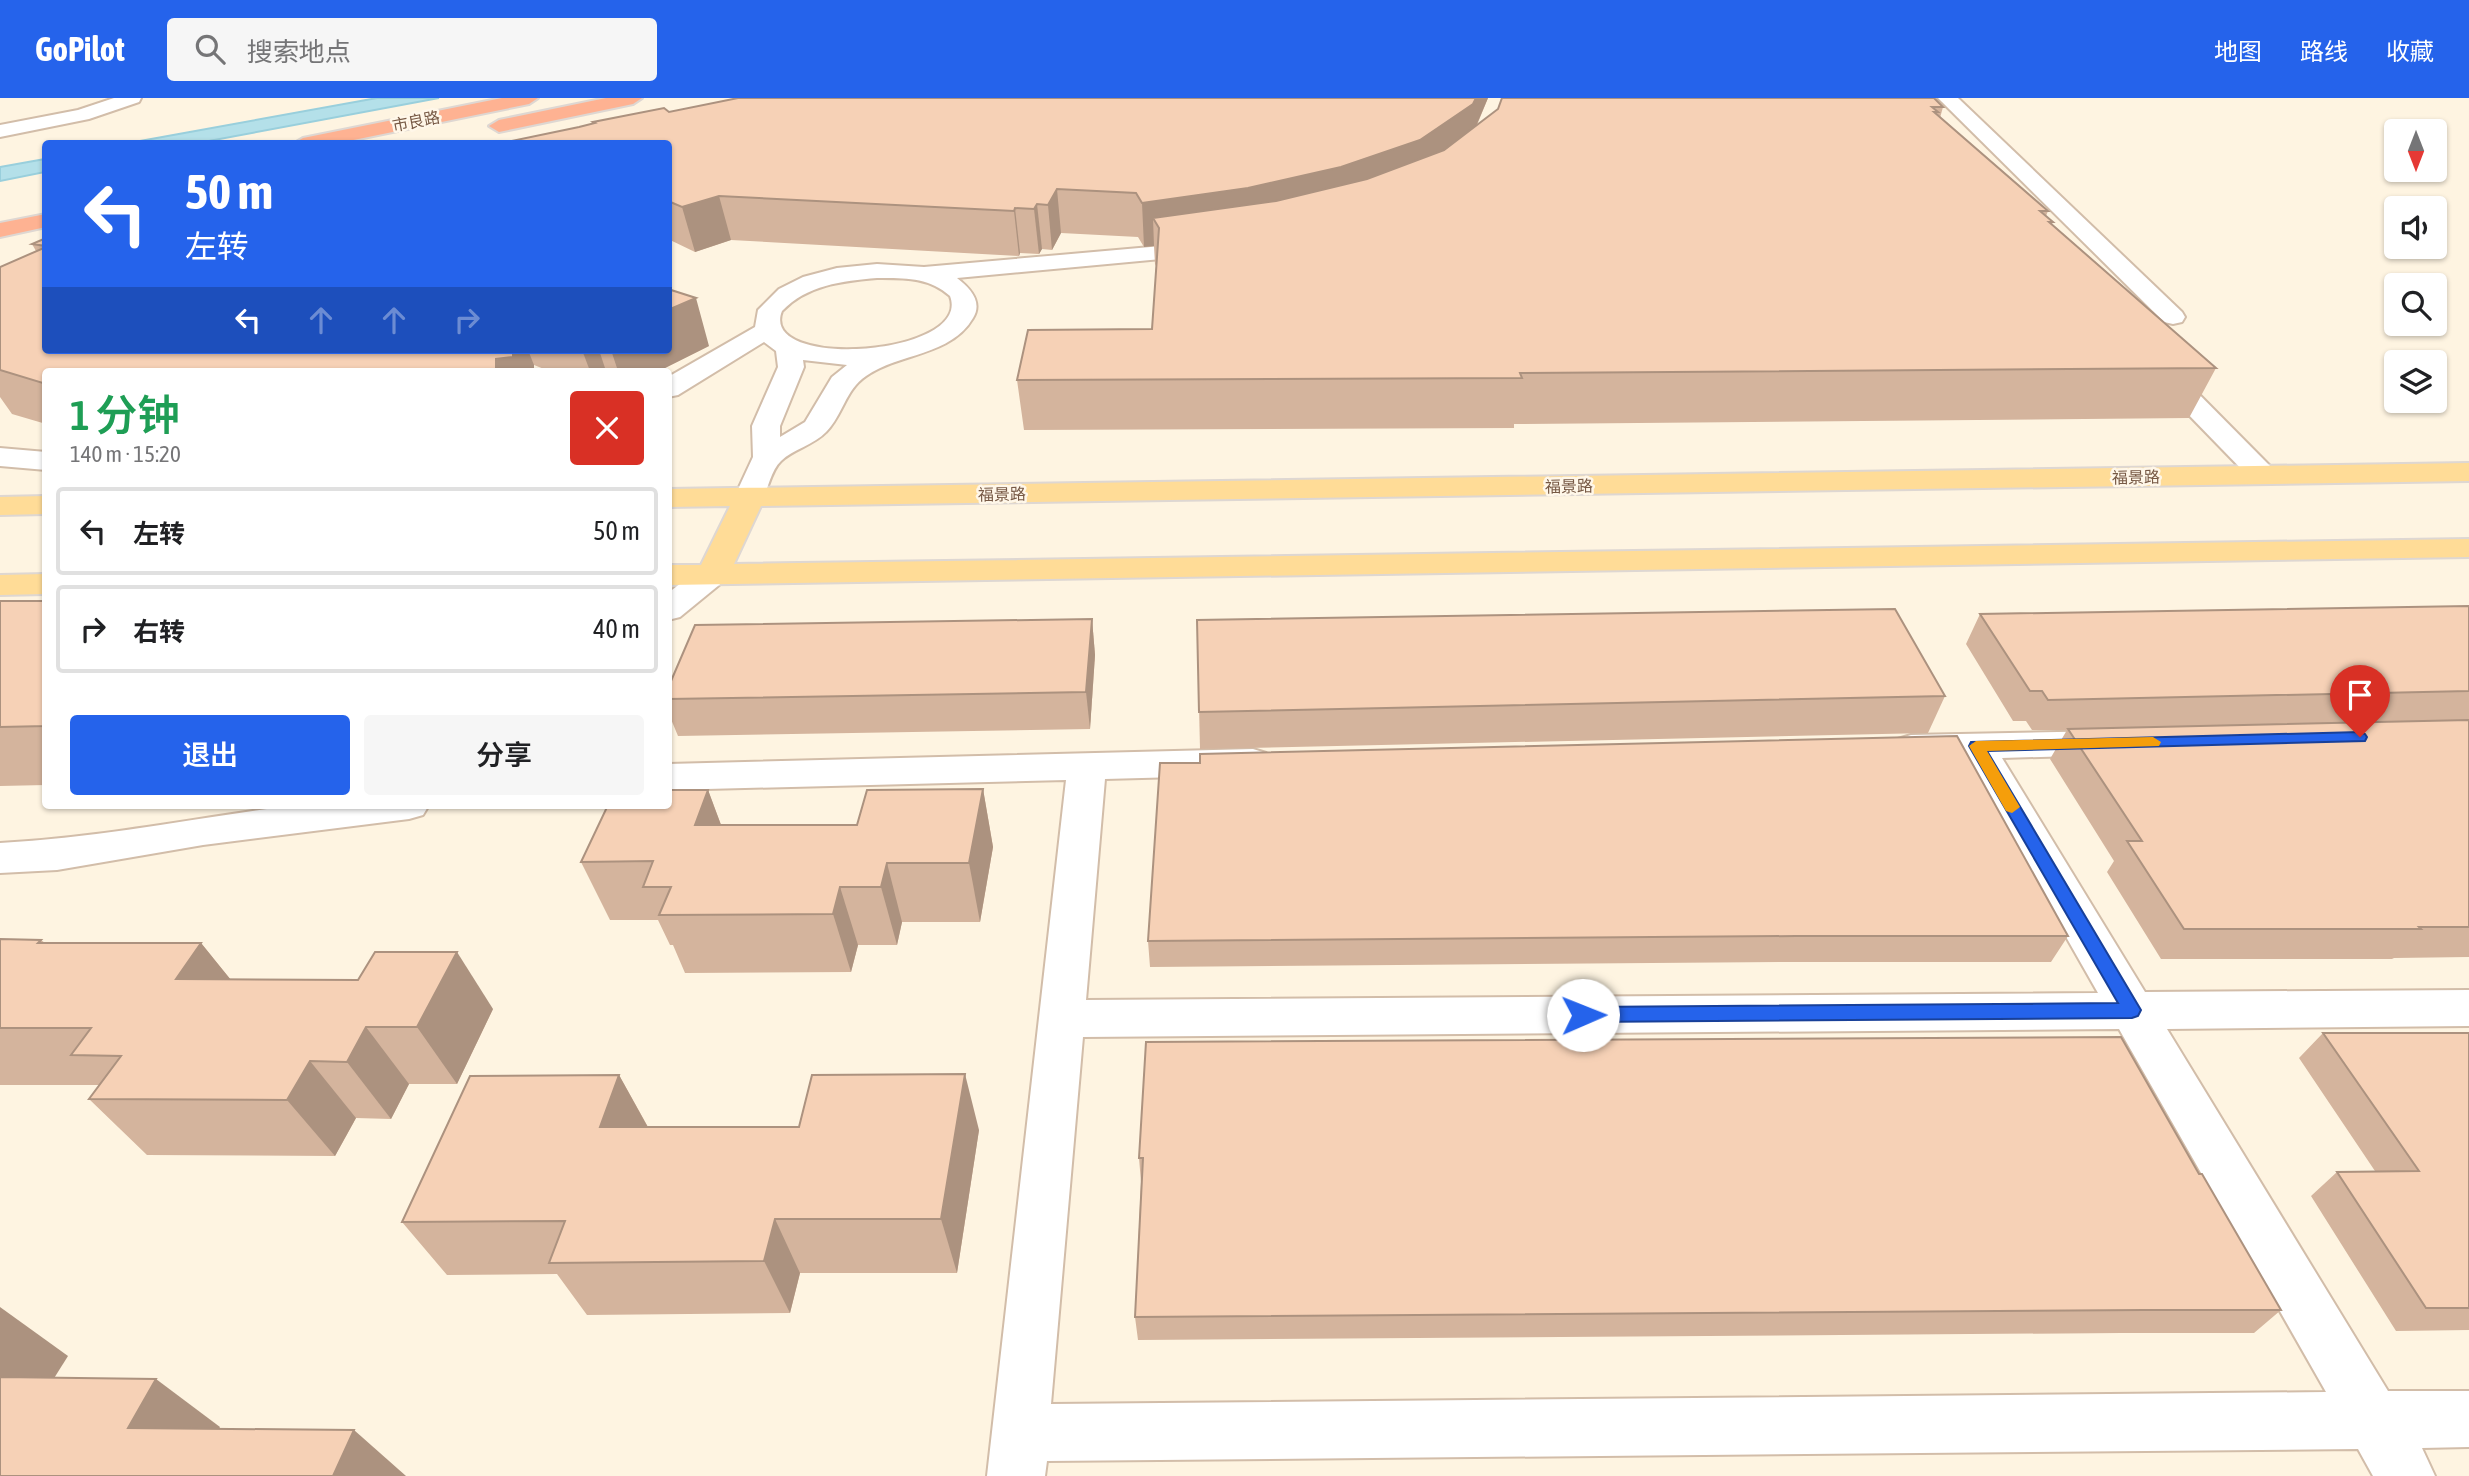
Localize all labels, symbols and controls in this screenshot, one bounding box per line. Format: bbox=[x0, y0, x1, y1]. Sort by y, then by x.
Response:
search box bbox=[167, 18, 657, 81]
text: GoPilot bbox=[35, 30, 125, 68]
icon: search bbox=[191, 30, 229, 68]
text: 搜索地点 bbox=[247, 37, 351, 67]
text: 地图 bbox=[2214, 38, 2262, 65]
text: 路线 bbox=[2300, 38, 2348, 65]
text: 收藏 bbox=[2386, 38, 2434, 65]
street label: 市良路 bbox=[391, 108, 441, 134]
north arrow bbox=[2384, 119, 2446, 182]
map controls bbox=[2384, 119, 2447, 413]
text: 50 m bbox=[185, 163, 273, 219]
icon: left bbox=[70, 168, 161, 259]
button: sound bbox=[2384, 196, 2447, 259]
text: 左转 bbox=[185, 228, 249, 265]
button: search bbox=[2384, 273, 2447, 336]
icon: left bbox=[229, 301, 267, 339]
icon: ahead bbox=[302, 301, 340, 339]
icon: ahead bbox=[375, 301, 413, 339]
icon: right bbox=[448, 301, 486, 339]
button: layers bbox=[2384, 350, 2447, 413]
text: 1 分钟 bbox=[70, 391, 180, 439]
button: close bbox=[570, 391, 644, 465]
text: 140 m · 15:20 bbox=[70, 441, 181, 467]
street label: 福景路 bbox=[2112, 468, 2160, 486]
street label: 福景路 bbox=[1545, 477, 1593, 495]
street label: 福景路 bbox=[978, 485, 1026, 503]
icon: left bbox=[74, 512, 112, 550]
text: 50 m bbox=[593, 516, 640, 546]
text: 左转 bbox=[133, 519, 185, 549]
icon: right bbox=[74, 610, 112, 648]
text: 40 m bbox=[593, 614, 640, 644]
text: 右转 bbox=[133, 617, 185, 647]
pin bbox=[2330, 665, 2390, 737]
icon: arrive bbox=[2341, 676, 2379, 714]
button: 退出 bbox=[70, 715, 350, 795]
button: 分享 bbox=[364, 715, 644, 795]
position arrow bbox=[1546, 978, 1620, 1052]

